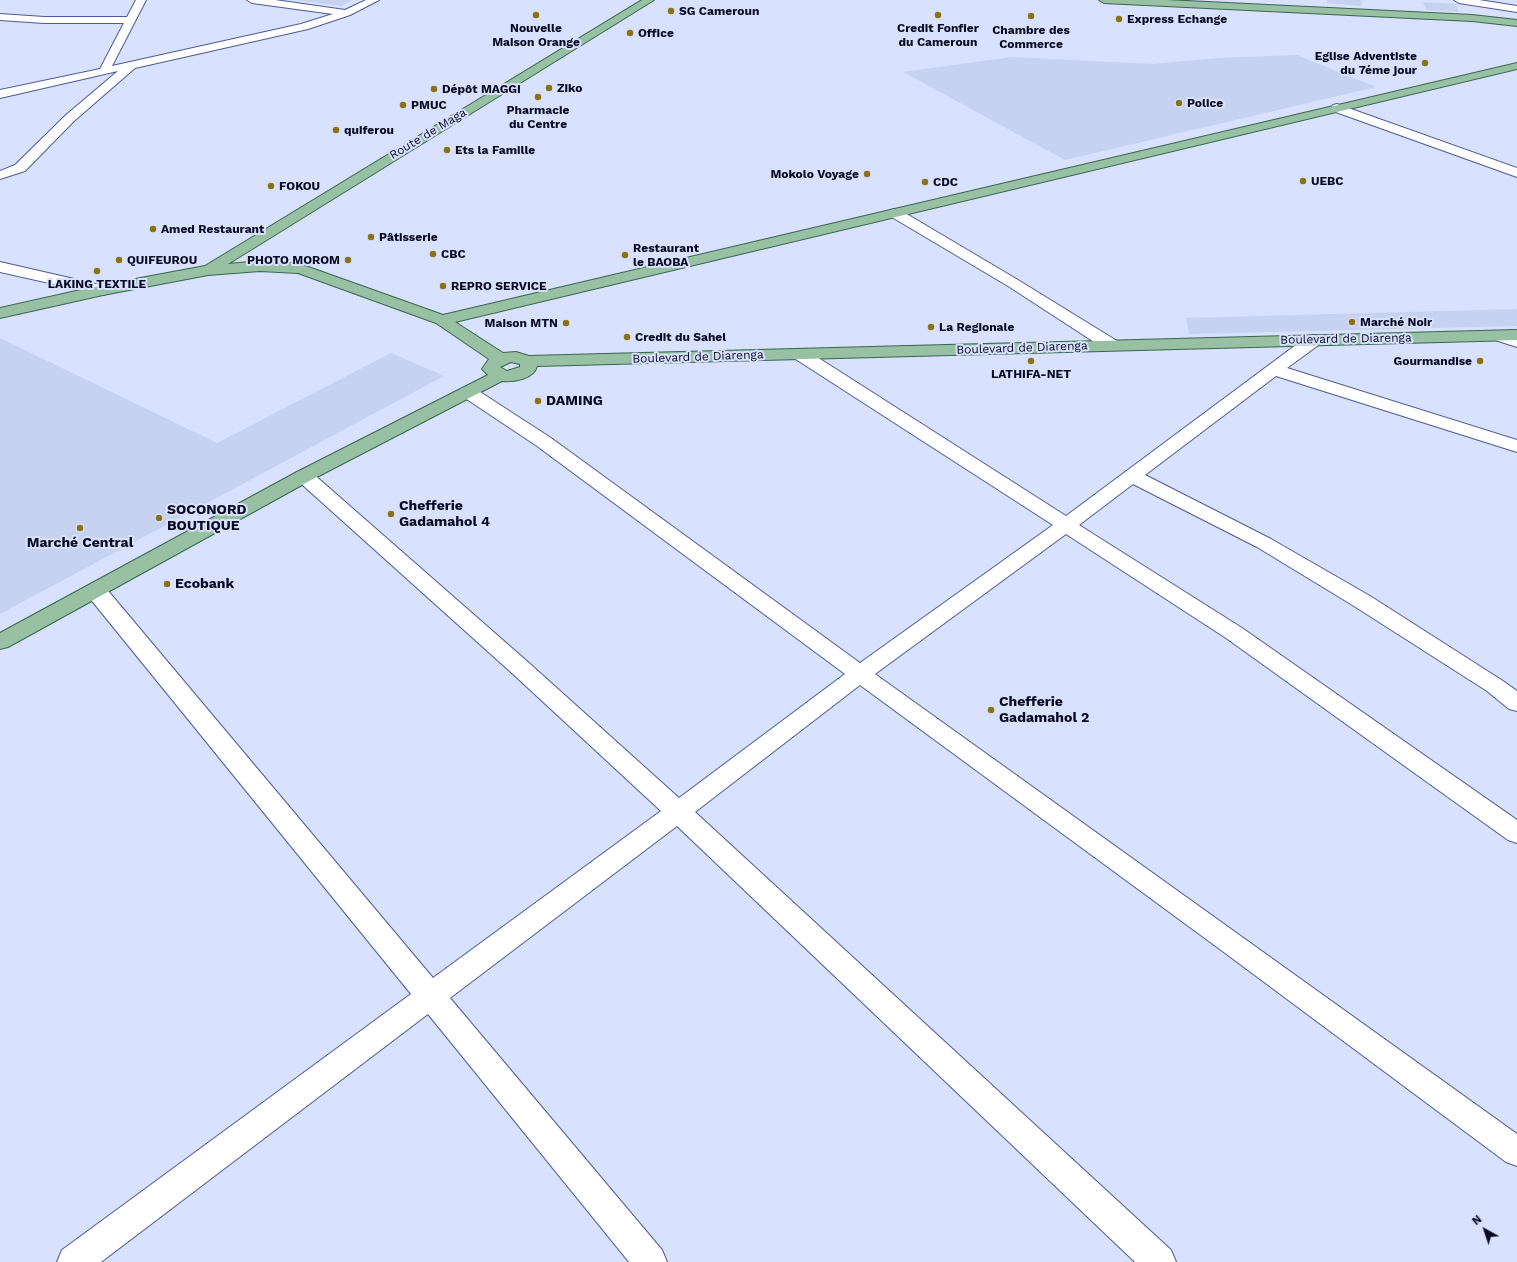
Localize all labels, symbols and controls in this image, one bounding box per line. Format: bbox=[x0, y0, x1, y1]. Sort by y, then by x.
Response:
place label: SG Cameroun bbox=[679, 4, 759, 18]
marker: SG Cameroun bbox=[666, 6, 676, 16]
marker: Nouvelle Maison Orange bbox=[531, 10, 541, 20]
marker: Credit Fonfier du Cameroun bbox=[933, 10, 943, 20]
marker: Chambre des Commerce bbox=[1026, 11, 1036, 21]
place label: Express Echange bbox=[1127, 12, 1227, 26]
marker: Express Echange bbox=[1114, 14, 1124, 24]
place label: Nouvelle Maison Orange bbox=[492, 21, 580, 49]
place label: Credit Fonfier du Cameroun bbox=[897, 21, 979, 49]
place label: Chambre des Commerce bbox=[992, 23, 1070, 51]
place label: Office bbox=[638, 26, 674, 40]
marker: Office bbox=[625, 28, 635, 38]
place label: Eglise Adventiste du 7éme jour bbox=[1315, 49, 1417, 77]
marker: Eglise Adventiste du 7éme jour bbox=[1420, 58, 1430, 68]
place label: Ziko bbox=[557, 81, 582, 95]
place label: Dépôt MAGGI bbox=[442, 82, 521, 96]
marker: Ziko bbox=[544, 83, 554, 93]
marker: Dépôt MAGGI bbox=[429, 84, 439, 94]
marker: Pharmacie du Centre bbox=[533, 92, 543, 102]
place label: Police bbox=[1187, 96, 1223, 110]
place label: PMUC bbox=[411, 98, 447, 112]
marker: Police bbox=[1174, 98, 1184, 108]
marker: PMUC bbox=[398, 100, 408, 110]
place label: Pharmacie du Centre bbox=[506, 103, 570, 131]
street label: Route de Maga bbox=[387, 105, 469, 163]
place label: quiferou bbox=[344, 123, 394, 137]
marker: quiferou bbox=[331, 125, 341, 135]
place label: Ets la Famille bbox=[455, 143, 535, 157]
marker: Ets la Famille bbox=[442, 145, 452, 155]
place label: Mokolo Voyage bbox=[770, 167, 859, 181]
marker: Mokolo Voyage bbox=[862, 169, 872, 179]
place label: UEBC bbox=[1311, 174, 1343, 188]
place label: CDC bbox=[933, 175, 958, 189]
marker: UEBC bbox=[1298, 176, 1308, 186]
marker: CDC bbox=[920, 177, 930, 187]
place label: FOKOU bbox=[279, 179, 320, 193]
marker: FOKOU bbox=[266, 181, 276, 191]
place label: Amed Restaurant bbox=[161, 222, 264, 236]
marker: Amed Restaurant bbox=[148, 224, 158, 234]
place label: Pâtisserie bbox=[379, 230, 438, 244]
marker: Pâtisserie bbox=[366, 232, 376, 242]
place label: Restaurant le BAOBA bbox=[633, 241, 699, 269]
place label: CBC bbox=[441, 247, 466, 261]
marker: CBC bbox=[428, 249, 438, 259]
marker: Restaurant le BAOBA bbox=[620, 250, 630, 260]
place label: QUIFEUROU bbox=[127, 253, 197, 267]
place label: PHOTO MOROM bbox=[247, 253, 340, 267]
marker: QUIFEUROU bbox=[114, 255, 124, 265]
marker: PHOTO MOROM bbox=[343, 255, 353, 265]
marker: LAKING TEXTILE bbox=[92, 266, 102, 276]
place label: LAKING TEXTILE bbox=[48, 277, 146, 291]
place label: REPRO SERVICE bbox=[451, 279, 547, 293]
marker: REPRO SERVICE bbox=[438, 281, 448, 291]
place label: Marché Noir bbox=[1360, 315, 1432, 329]
place label: Maison MTN bbox=[485, 316, 558, 330]
marker: Marché Noir bbox=[1347, 317, 1357, 327]
marker: Maison MTN bbox=[561, 318, 571, 328]
place label: La Regionale bbox=[939, 320, 1014, 334]
marker: La Regionale bbox=[926, 322, 936, 332]
place label: Credit du Sahel bbox=[635, 330, 726, 344]
street label: Boulevard de Diarenga bbox=[1280, 331, 1412, 347]
marker: Credit du Sahel bbox=[622, 332, 632, 342]
street label: Boulevard de Diarenga bbox=[956, 339, 1088, 357]
street label: Boulevard de Diarenga bbox=[632, 348, 764, 366]
place label: Gourmandise bbox=[1394, 354, 1472, 368]
marker: LATHIFA-NET bbox=[1026, 356, 1036, 366]
marker: Gourmandise bbox=[1475, 356, 1485, 366]
place label: LATHIFA-NET bbox=[991, 367, 1071, 381]
place label: DAMING bbox=[546, 393, 603, 409]
marker: DAMING bbox=[533, 396, 543, 406]
place label: Chefferie Gadamahol 4 bbox=[399, 498, 490, 530]
place label: SOCONORD BOUTIQUE bbox=[167, 502, 247, 534]
marker: Chefferie Gadamahol 4 bbox=[386, 509, 396, 519]
marker: SOCONORD BOUTIQUE bbox=[154, 513, 164, 523]
marker: Marché Central bbox=[75, 523, 85, 533]
place label: Marché Central bbox=[27, 535, 133, 551]
place label: Ecobank bbox=[175, 576, 234, 592]
marker: Ecobank bbox=[162, 579, 172, 589]
place label: Chefferie Gadamahol 2 bbox=[999, 694, 1089, 726]
marker: Chefferie Gadamahol 2 bbox=[986, 705, 996, 715]
north arrow bbox=[1465, 1210, 1505, 1250]
text: N bbox=[1470, 1213, 1484, 1228]

